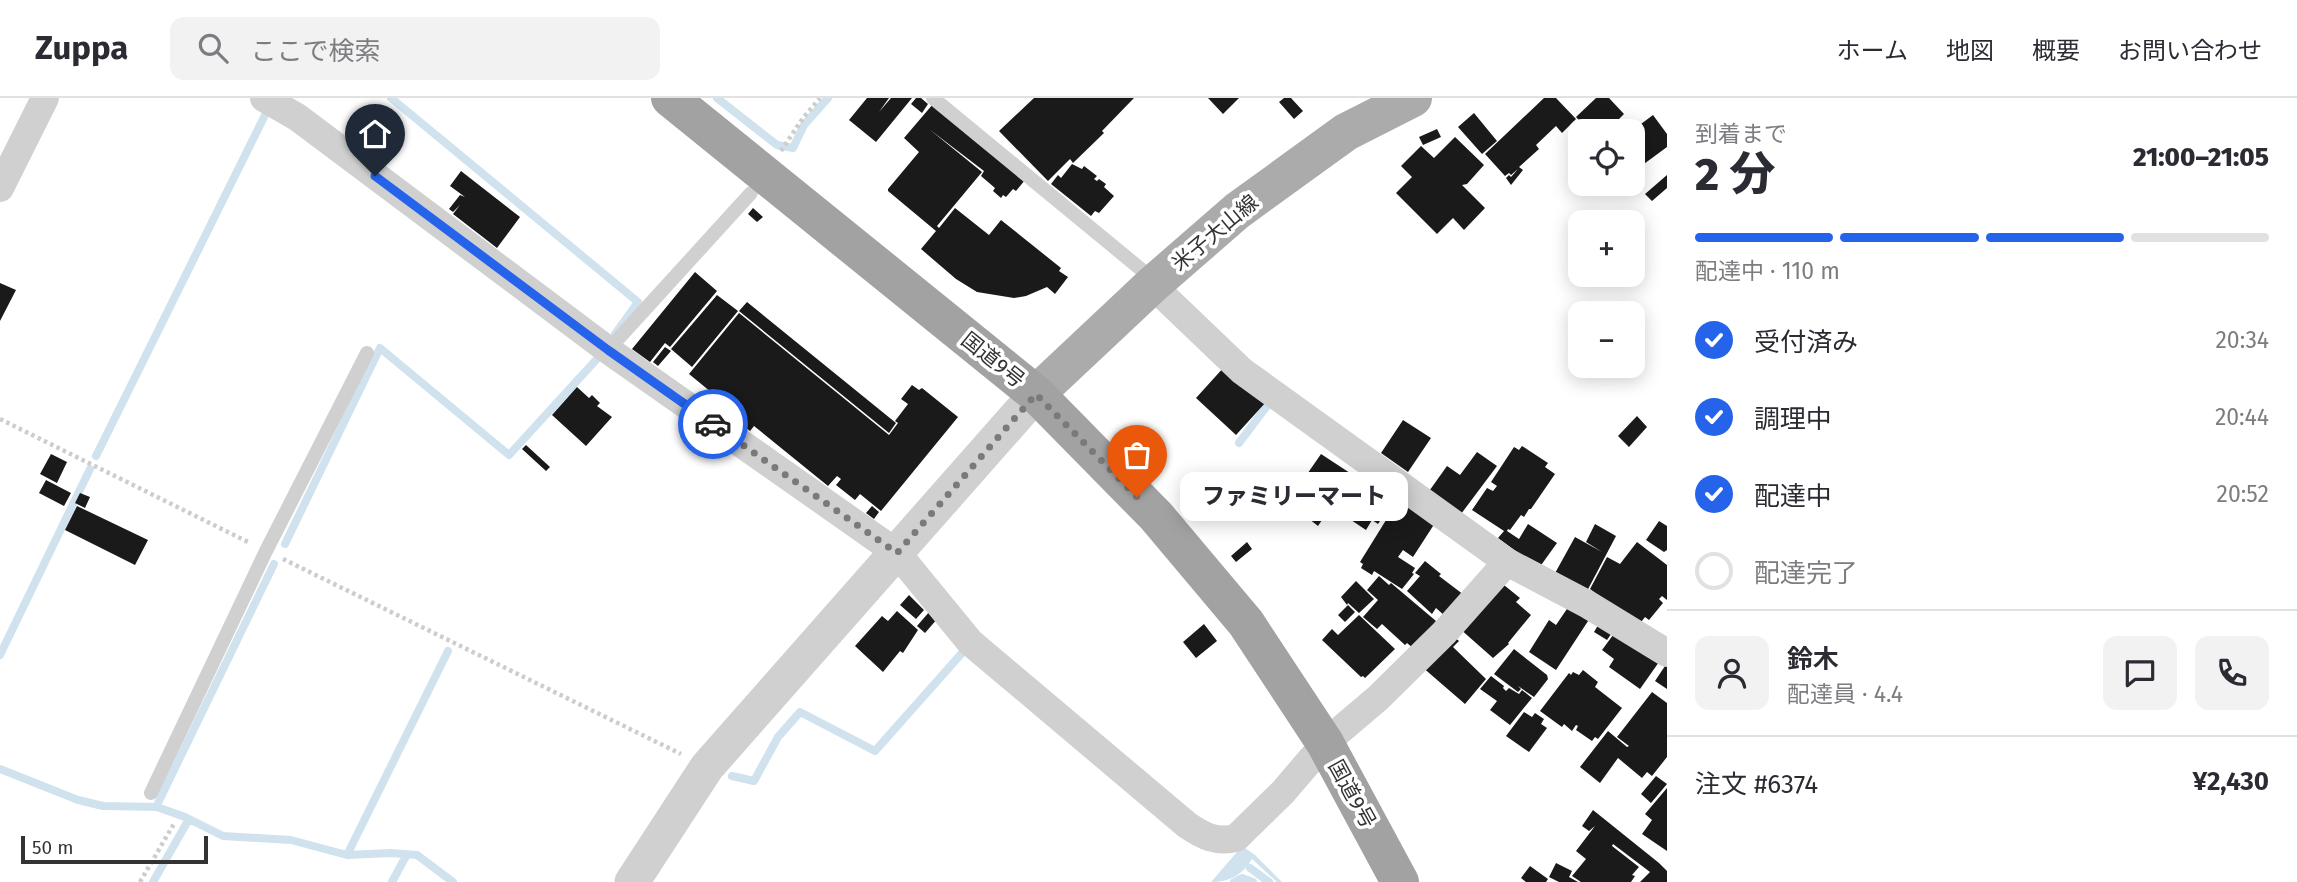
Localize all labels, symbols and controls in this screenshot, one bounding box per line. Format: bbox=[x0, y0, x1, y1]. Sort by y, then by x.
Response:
search box bbox=[170, 17, 660, 80]
text: Zuppa bbox=[35, 28, 128, 68]
icon: search bbox=[194, 29, 232, 67]
text: ここで検索 bbox=[250, 36, 380, 67]
text: ホーム bbox=[1837, 37, 1908, 65]
text: 地図 bbox=[1946, 37, 1994, 65]
text: 概要 bbox=[2032, 37, 2080, 65]
text: お問い合わせ bbox=[2118, 37, 2262, 65]
pin bbox=[345, 104, 405, 176]
icon: home bbox=[356, 115, 394, 153]
map controls bbox=[1568, 119, 1645, 378]
button: locate bbox=[1568, 119, 1645, 196]
text: 到着まで bbox=[1695, 120, 1787, 148]
text: 21:00–21:05 bbox=[2133, 142, 2269, 173]
text: 2 分 bbox=[1695, 147, 1776, 202]
street label: 米子大山線 bbox=[1166, 189, 1264, 277]
button: + bbox=[1568, 210, 1645, 287]
text: 配達中 · 110 m bbox=[1695, 257, 1840, 285]
button: − bbox=[1568, 301, 1645, 378]
icon: check bbox=[1695, 321, 1733, 359]
text: 20:34 bbox=[2215, 326, 2269, 354]
street label: 国道9号 bbox=[956, 327, 1030, 393]
text: 受付済み bbox=[1754, 327, 1858, 358]
courier bbox=[678, 389, 748, 459]
icon: check bbox=[1695, 398, 1733, 436]
text: 20:44 bbox=[2215, 403, 2269, 431]
text: 調理中 bbox=[1754, 404, 1832, 435]
icon: car bbox=[694, 405, 732, 443]
pin bbox=[1107, 425, 1167, 497]
icon: bag bbox=[1118, 436, 1156, 474]
callout: ファミリーマート bbox=[1179, 472, 1406, 522]
icon: check bbox=[1695, 475, 1733, 513]
text: 20:52 bbox=[2217, 480, 2269, 508]
text: 配達中 bbox=[1754, 481, 1832, 512]
text: ファミリーマート bbox=[1202, 482, 1386, 510]
text: 配達完了 bbox=[1754, 558, 1858, 589]
button: person bbox=[1695, 636, 1769, 710]
button: chat bbox=[2103, 636, 2177, 710]
button: phone bbox=[2195, 636, 2269, 710]
text: 鈴木 bbox=[1787, 644, 1839, 675]
text: 配達員 · 4.4 bbox=[1787, 680, 1903, 708]
street label: 国道9号 bbox=[1323, 755, 1381, 833]
text: ¥2,430 bbox=[2193, 766, 2269, 797]
text: 注文 #6374 bbox=[1695, 769, 1818, 800]
scale bar bbox=[21, 833, 208, 865]
text: 50 m bbox=[32, 836, 73, 859]

